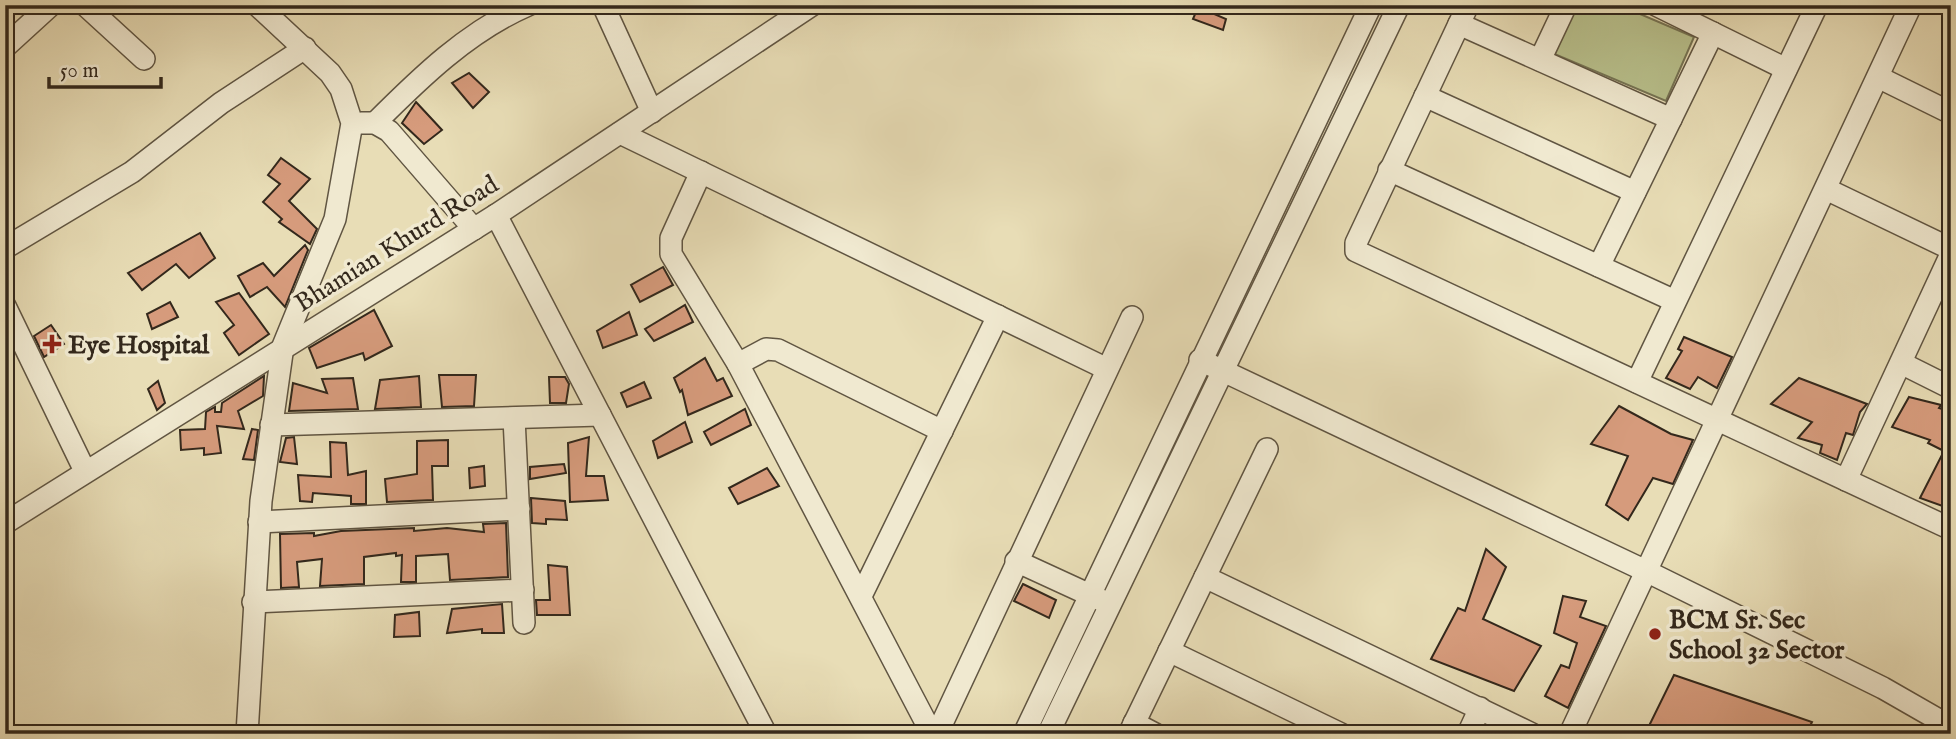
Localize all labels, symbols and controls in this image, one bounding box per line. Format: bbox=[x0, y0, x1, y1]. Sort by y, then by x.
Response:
scale bar bbox=[49, 46, 161, 90]
text: 50 m bbox=[60, 58, 99, 85]
street label: Bhamian Khurd Road bbox=[289, 168, 505, 320]
place label: Eye Hospital bbox=[68, 329, 210, 362]
marker: Eye Hospital bbox=[42, 334, 62, 354]
place label: BCM Sr. Sec School 32 Sector bbox=[1669, 604, 1845, 667]
marker: BCM Sr. Sec School 32 Sector bbox=[1647, 626, 1663, 642]

